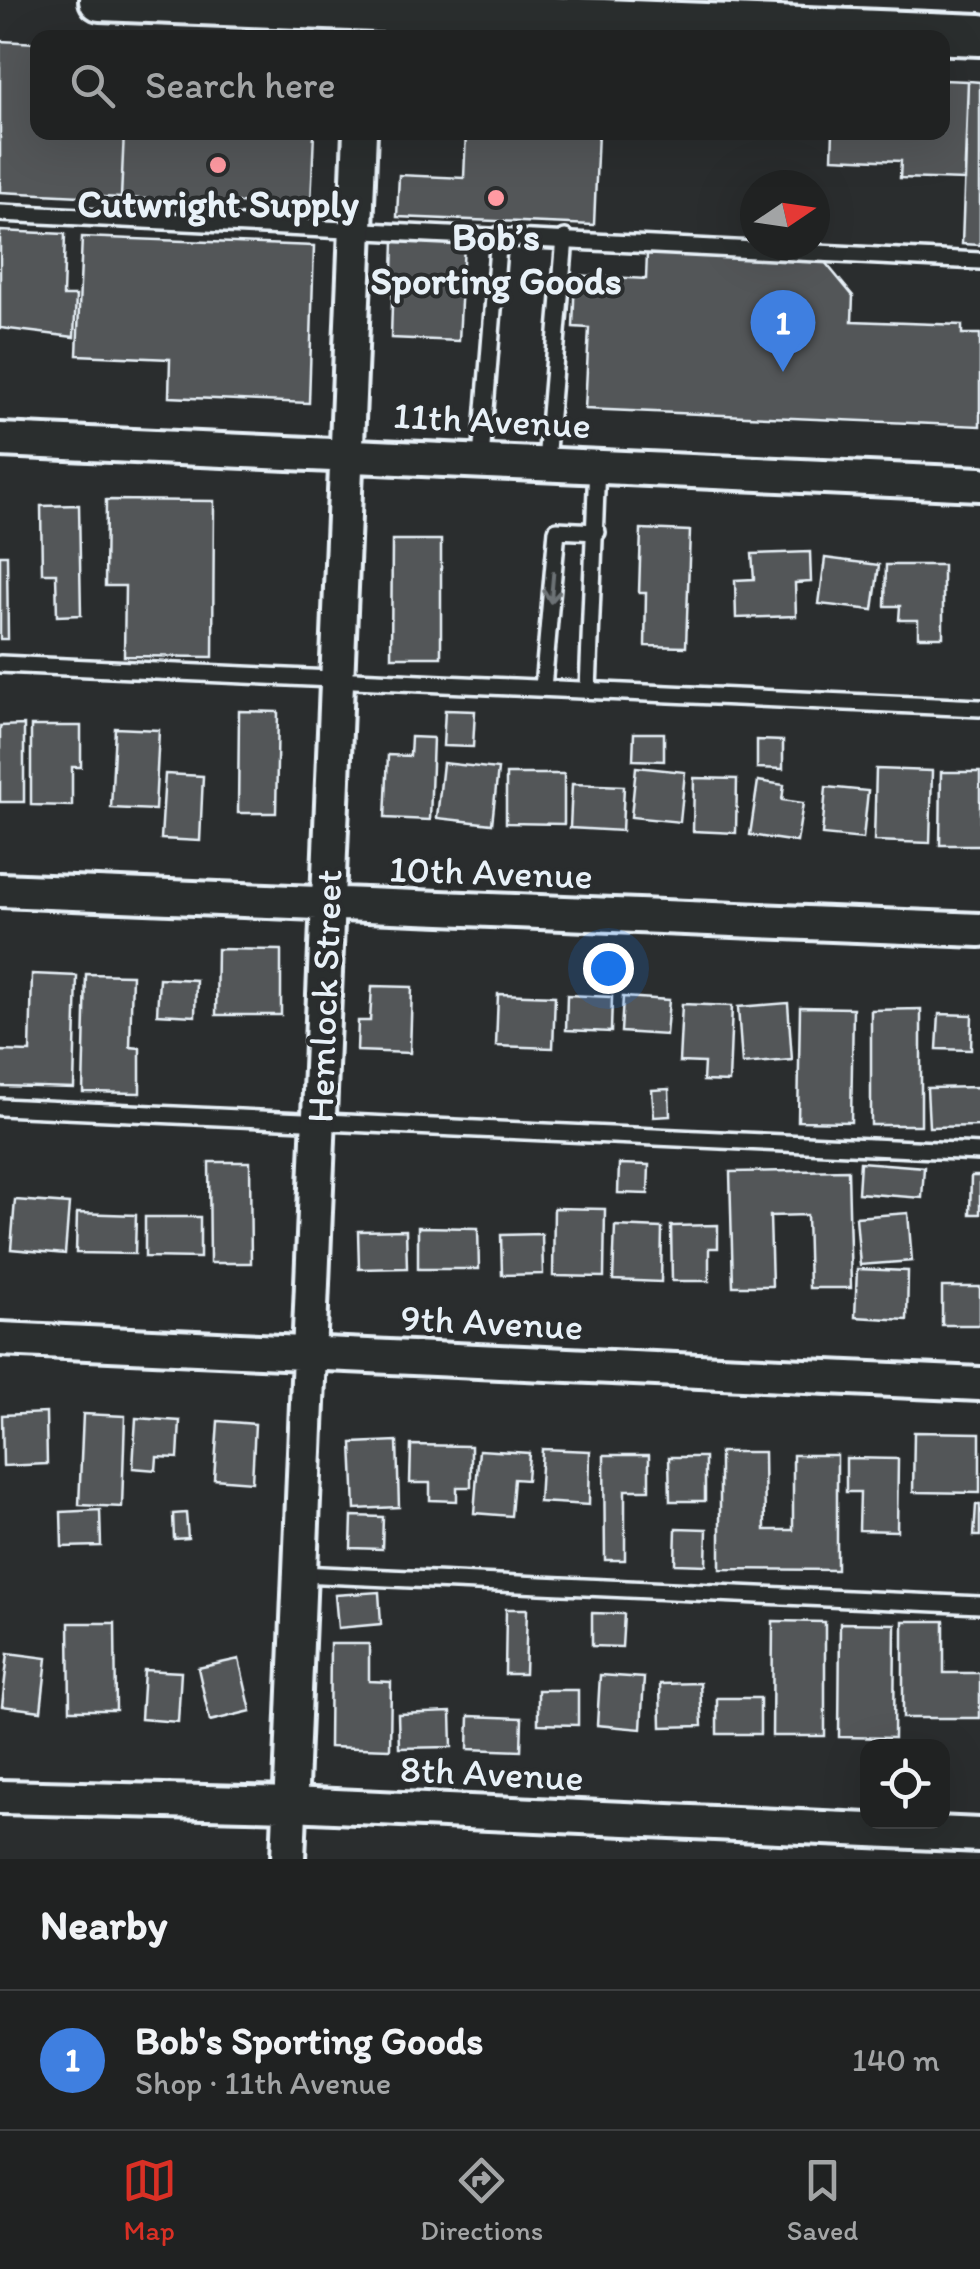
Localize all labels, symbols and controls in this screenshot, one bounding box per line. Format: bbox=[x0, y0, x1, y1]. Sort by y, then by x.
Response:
search box bbox=[30, 30, 950, 140]
icon: search bbox=[65, 58, 120, 113]
text: Search here bbox=[145, 62, 336, 108]
marker: Cutwright Supply bbox=[207, 154, 229, 176]
north arrow bbox=[740, 170, 830, 260]
place label: Cutwright Supply bbox=[77, 181, 359, 227]
marker: Bob’s Sporting Goods bbox=[485, 187, 507, 209]
place label: Bob’s Sporting Goods bbox=[370, 214, 622, 304]
pin: 1 bbox=[750, 290, 816, 372]
street label: 11th Avenue bbox=[392, 392, 592, 448]
one-way arrow bbox=[543, 572, 562, 604]
street label: 10th Avenue bbox=[388, 845, 594, 899]
street label: Hemlock Street bbox=[297, 868, 351, 1124]
your location bbox=[583, 943, 634, 994]
street label: 9th Avenue bbox=[400, 1294, 584, 1350]
map controls bbox=[860, 1739, 950, 1829]
button: locate bbox=[860, 1739, 950, 1829]
street label: 8th Avenue bbox=[399, 1745, 585, 1801]
text: Nearby bbox=[40, 1899, 167, 1950]
text: Bob's Sporting Goods bbox=[135, 2018, 483, 2064]
text: 1 bbox=[65, 2041, 80, 2079]
text: 140 m bbox=[852, 2041, 940, 2079]
text: Shop · 11th Avenue bbox=[135, 2064, 391, 2102]
tab: Map bbox=[122, 2153, 177, 2247]
tab: Directions bbox=[420, 2153, 543, 2247]
tab: Saved bbox=[787, 2153, 858, 2247]

